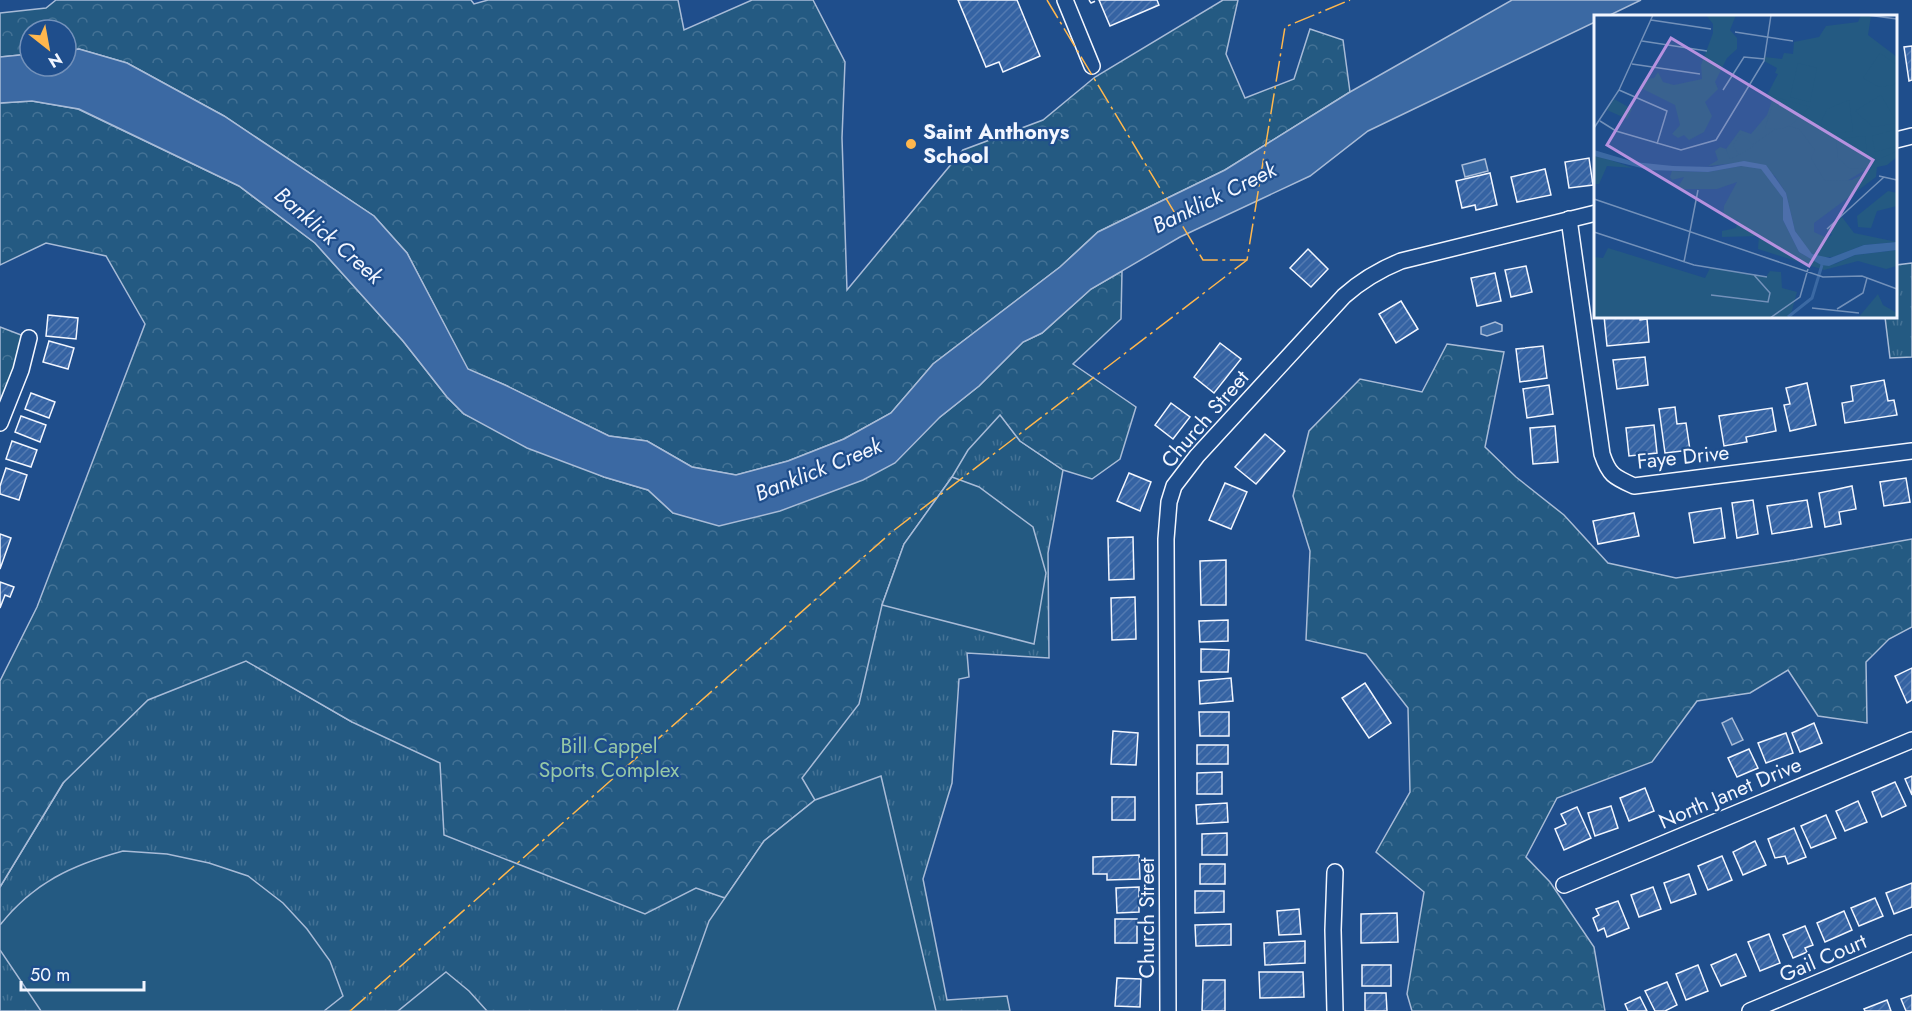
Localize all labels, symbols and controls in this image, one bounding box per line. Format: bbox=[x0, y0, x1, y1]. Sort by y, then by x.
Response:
inset map bbox=[1594, 15, 1897, 318]
north arrow bbox=[18, 18, 78, 78]
text: N bbox=[44, 47, 67, 74]
place label: Saint Anthonys School bbox=[923, 117, 1070, 171]
marker: Saint Anthonys School bbox=[904, 137, 918, 151]
water label: Banklick Creek bbox=[1147, 152, 1283, 241]
water label: Banklick Creek bbox=[268, 179, 391, 292]
street label: Church Street bbox=[1154, 364, 1256, 474]
water label: Banklick Creek bbox=[750, 428, 888, 509]
street label: Faye Drive bbox=[1635, 437, 1731, 477]
park label: Bill Cappel Sports Complex bbox=[539, 731, 679, 785]
street label: North Janet Drive bbox=[1654, 749, 1806, 837]
street label: Church Street bbox=[1132, 858, 1162, 978]
street label: Gail Court bbox=[1775, 926, 1871, 990]
scale bar bbox=[21, 954, 144, 992]
text: 50 m bbox=[30, 962, 70, 988]

